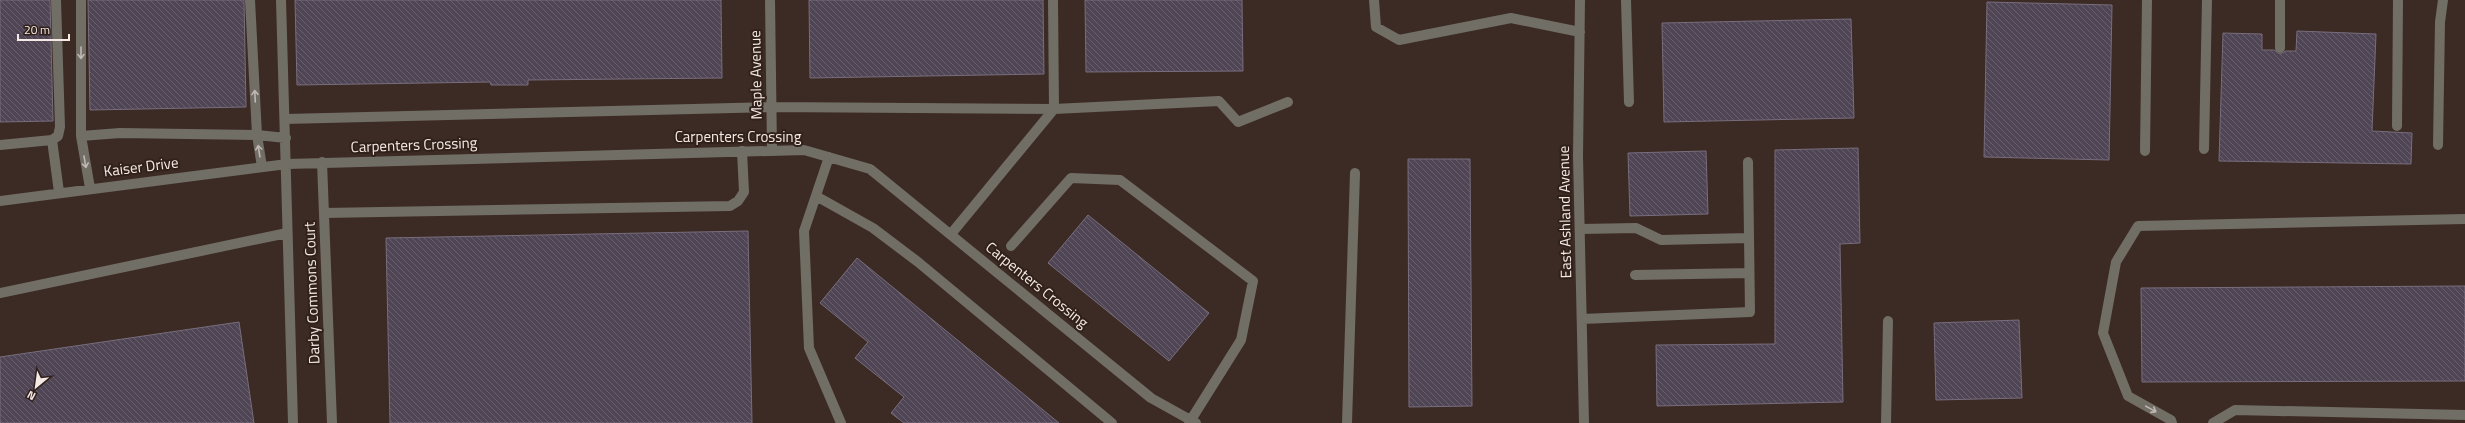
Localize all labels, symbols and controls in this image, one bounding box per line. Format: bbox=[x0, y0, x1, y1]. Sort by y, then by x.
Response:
scale bar bbox=[18, 16, 69, 42]
text: 20 m bbox=[24, 20, 50, 39]
street label: Maple Avenue bbox=[743, 30, 768, 120]
one-way arrow bbox=[77, 46, 85, 59]
one-way arrow bbox=[251, 90, 258, 103]
street label: Carpenters Crossing bbox=[675, 125, 802, 148]
street label: Carpenters Crossing bbox=[350, 131, 478, 158]
one-way arrow bbox=[255, 145, 263, 158]
street label: East Ashland Avenue bbox=[1552, 146, 1577, 278]
street label: Kaiser Drive bbox=[102, 151, 180, 182]
one-way arrow bbox=[81, 155, 89, 168]
street label: Darby Commons Court bbox=[297, 221, 325, 365]
street label: Carpenters Crossing bbox=[981, 236, 1094, 334]
north arrow bbox=[16, 367, 56, 407]
text: N bbox=[24, 387, 38, 405]
one-way arrow bbox=[2145, 405, 2157, 413]

